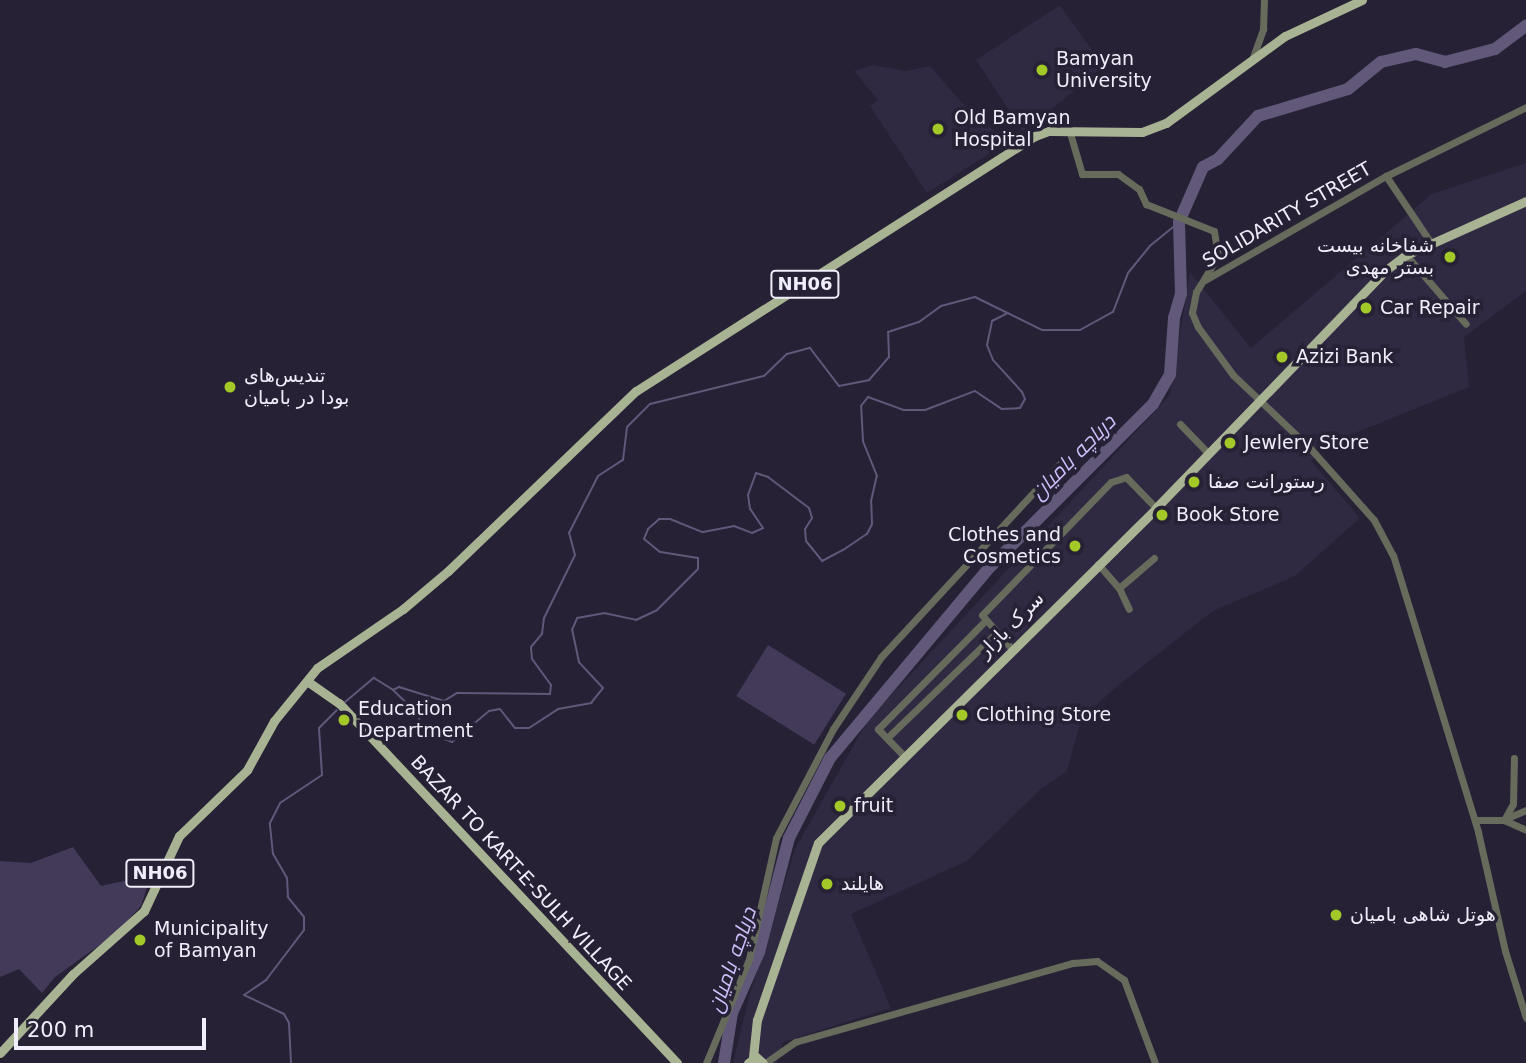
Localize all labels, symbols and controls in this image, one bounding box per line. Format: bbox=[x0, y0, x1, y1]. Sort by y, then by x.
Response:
place label: Bamyan University bbox=[1056, 48, 1152, 92]
marker: Bamyan University bbox=[1034, 62, 1050, 78]
place label: Old Bamyan Hospital bbox=[954, 107, 1070, 151]
marker: Old Bamyan Hospital bbox=[928, 119, 948, 139]
street label: SOLIDARITY STREET bbox=[1199, 157, 1375, 273]
place label: شفاخانه بیست بستر مهدی bbox=[1317, 235, 1434, 279]
marker: شفاخانه بیست بستر مهدی bbox=[1440, 247, 1460, 267]
road number: NH06 bbox=[770, 270, 840, 298]
place label: Car Repair bbox=[1380, 297, 1480, 319]
marker: Car Repair bbox=[1358, 300, 1374, 316]
place label: Azizi Bank bbox=[1296, 346, 1393, 368]
marker: Azizi Bank bbox=[1274, 349, 1290, 365]
place label: تندیس‌های بودا در بامیان bbox=[244, 365, 349, 409]
marker: تندیس‌های بودا در بامیان bbox=[222, 379, 238, 395]
water label: دریاچه بامیان bbox=[1025, 409, 1121, 505]
place label: Jewlery Store bbox=[1244, 432, 1369, 454]
marker: Jewlery Store bbox=[1222, 435, 1238, 451]
place label: رستورانت صفا bbox=[1208, 471, 1325, 493]
marker: رستورانت صفا bbox=[1186, 474, 1202, 490]
place label: Book Store bbox=[1176, 504, 1280, 526]
marker: Book Store bbox=[1154, 507, 1170, 523]
place label: Clothes and Cosmetics bbox=[948, 524, 1061, 568]
marker: Clothes and Cosmetics bbox=[1067, 538, 1083, 554]
street label: سرک بازار bbox=[973, 587, 1049, 663]
place label: Education Department bbox=[358, 698, 473, 742]
place label: Clothing Store bbox=[976, 704, 1111, 726]
marker: Clothing Store bbox=[954, 707, 970, 723]
marker: Education Department bbox=[336, 712, 352, 728]
street label: BAZAR TO KART-E-SULH VILLAGE bbox=[406, 751, 636, 995]
place label: fruit bbox=[854, 795, 893, 817]
marker: fruit bbox=[832, 798, 848, 814]
road number: NH06 bbox=[125, 858, 195, 888]
place label: هایلند bbox=[841, 873, 884, 895]
marker: هایلند bbox=[819, 876, 835, 892]
water label: دریاچه بامیان bbox=[702, 904, 762, 1016]
place label: هوتل شاهی بامیان bbox=[1350, 904, 1496, 926]
marker: هوتل شاهی بامیان bbox=[1328, 907, 1344, 923]
place label: Municipality of Bamyan bbox=[154, 918, 268, 962]
marker: Municipality of Bamyan bbox=[132, 932, 148, 948]
scale bar bbox=[18, 1004, 210, 1048]
text: 200 m bbox=[27, 1018, 94, 1042]

